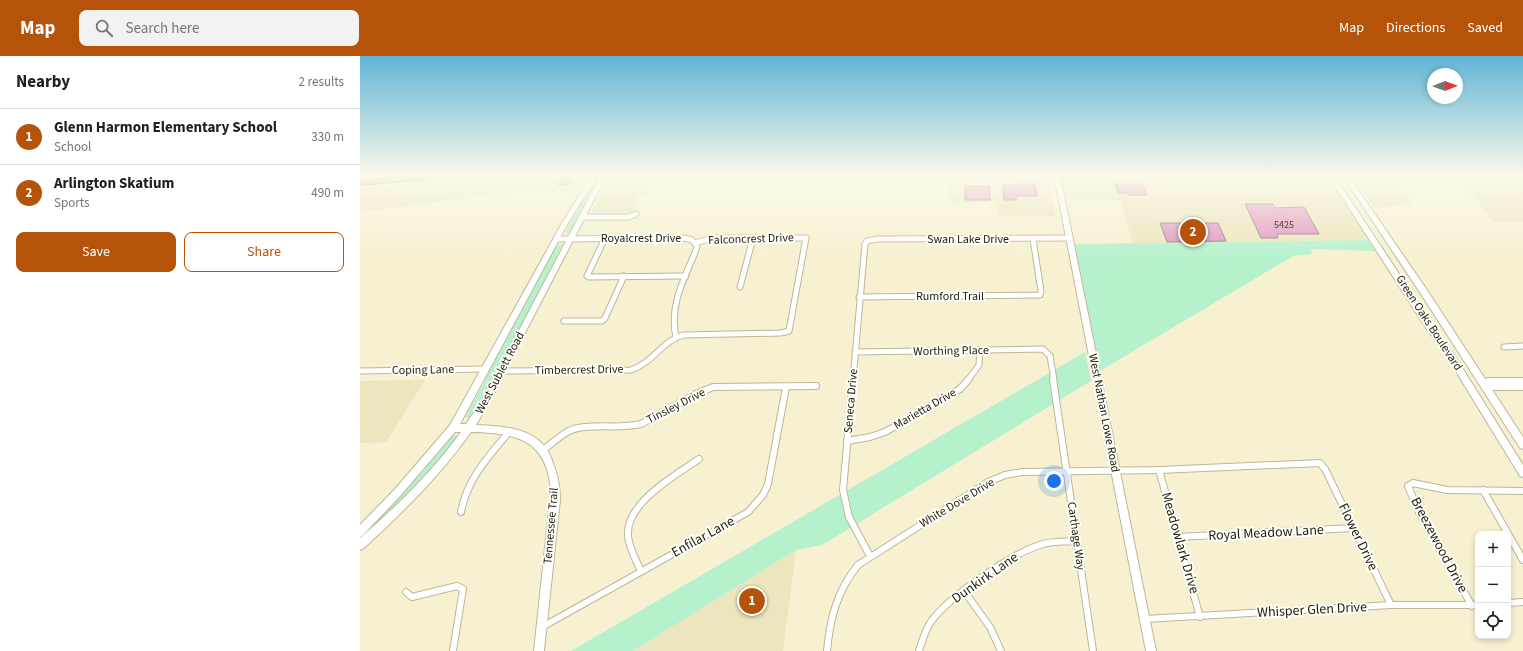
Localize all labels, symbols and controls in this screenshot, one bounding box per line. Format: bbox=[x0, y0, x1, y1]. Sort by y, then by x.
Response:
search box bbox=[79, 10, 359, 46]
text: Map bbox=[20, 15, 55, 42]
icon: search bbox=[93, 17, 115, 39]
text: Search here bbox=[125, 18, 199, 39]
text: Map bbox=[1339, 18, 1364, 38]
text: Directions bbox=[1386, 18, 1445, 38]
text: Saved bbox=[1467, 18, 1503, 38]
north arrow bbox=[1427, 68, 1463, 104]
text: Nearby bbox=[16, 70, 70, 94]
text: 2 results bbox=[299, 73, 344, 91]
text: Glenn Harmon Elementary School bbox=[54, 117, 277, 138]
text: 1 bbox=[26, 128, 32, 146]
text: 330 m bbox=[311, 128, 344, 146]
text: School bbox=[54, 138, 91, 156]
text: Arlington Skatium bbox=[54, 173, 174, 194]
text: 2 bbox=[26, 184, 32, 202]
text: 490 m bbox=[311, 184, 344, 202]
text: Sports bbox=[54, 194, 89, 212]
pin: 2 bbox=[1180, 217, 1206, 247]
house number: 5425 bbox=[1274, 218, 1294, 232]
street label: Falconcrest Drive bbox=[708, 229, 794, 249]
street label: Royalcrest Drive bbox=[601, 230, 681, 247]
street label: Swan Lake Drive bbox=[927, 231, 1009, 248]
button: Save bbox=[16, 232, 176, 272]
button: Share bbox=[184, 232, 344, 272]
street label: Green Oaks Boulevard bbox=[1392, 272, 1466, 374]
street label: Rumford Trail bbox=[916, 288, 984, 305]
street label: West Sublett Road bbox=[471, 329, 529, 417]
street label: Worthing Place bbox=[913, 342, 989, 360]
street label: West Nathan Lowe Road bbox=[1084, 352, 1124, 474]
street label: Coping Lane bbox=[392, 361, 454, 379]
street label: Timbercrest Drive bbox=[535, 361, 624, 379]
street label: Seneca Drive bbox=[840, 368, 862, 434]
street label: Tinsley Drive bbox=[644, 384, 708, 428]
street label: Marietta Drive bbox=[891, 384, 960, 434]
your location bbox=[1044, 471, 1064, 491]
street label: White Dove Drive bbox=[916, 474, 998, 532]
street label: Tennessee Trail bbox=[539, 487, 563, 565]
street label: Meadowlark Drive bbox=[1156, 490, 1204, 596]
street label: Breezewood Drive bbox=[1405, 494, 1473, 596]
street label: Flower Drive bbox=[1333, 500, 1383, 574]
street label: Carthage Way bbox=[1063, 501, 1089, 572]
street label: Enfilar Lane bbox=[668, 511, 738, 563]
street label: Royal Meadow Lane bbox=[1208, 520, 1324, 546]
map controls bbox=[1475, 531, 1511, 639]
button: + bbox=[1475, 531, 1511, 567]
street label: Dunkirk Lane bbox=[948, 548, 1022, 608]
button: − bbox=[1475, 567, 1511, 603]
pin: 1 bbox=[739, 586, 765, 616]
street label: Whisper Glen Drive bbox=[1256, 597, 1368, 623]
button: locate bbox=[1475, 603, 1511, 639]

